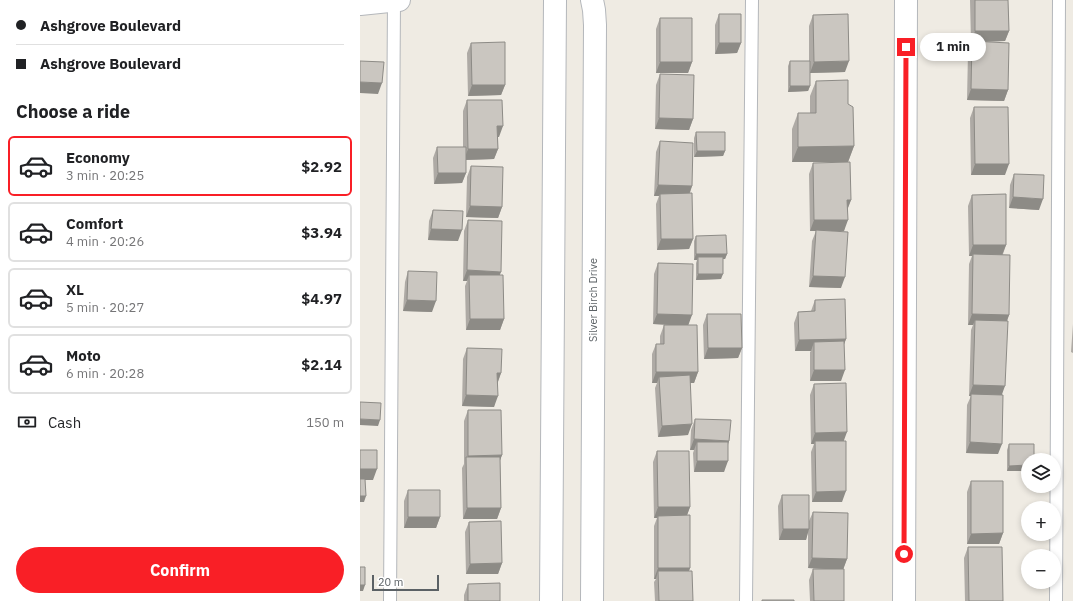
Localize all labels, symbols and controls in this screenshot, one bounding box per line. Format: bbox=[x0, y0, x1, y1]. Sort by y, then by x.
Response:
text: Ashgrove Boulevard bbox=[40, 16, 181, 35]
callout: 1 min bbox=[920, 33, 986, 61]
route end bbox=[897, 38, 915, 56]
text: 1 min bbox=[936, 38, 970, 55]
text: Ashgrove Boulevard bbox=[40, 54, 181, 73]
text: Choose a ride bbox=[16, 100, 130, 123]
icon: car bbox=[18, 148, 54, 184]
text: Economy bbox=[66, 148, 130, 167]
text: $2.92 bbox=[301, 157, 342, 176]
text: 3 min · 20:25 bbox=[66, 167, 144, 184]
icon: car bbox=[18, 214, 54, 250]
text: Comfort bbox=[66, 214, 123, 233]
text: $3.94 bbox=[301, 223, 342, 242]
text: 4 min · 20:26 bbox=[66, 233, 144, 250]
street label: Silver Birch Drive bbox=[586, 258, 600, 342]
icon: car bbox=[18, 280, 54, 316]
text: XL bbox=[66, 280, 84, 299]
text: $4.97 bbox=[301, 289, 342, 308]
text: 5 min · 20:27 bbox=[66, 299, 144, 316]
icon: car bbox=[18, 346, 54, 382]
text: Moto bbox=[66, 346, 101, 365]
text: $2.14 bbox=[301, 355, 342, 374]
text: 6 min · 20:28 bbox=[66, 365, 144, 382]
icon: cash bbox=[16, 411, 38, 433]
text: Cash bbox=[48, 413, 81, 432]
text: 150 m bbox=[306, 414, 344, 431]
map controls bbox=[1021, 453, 1061, 589]
button: layers bbox=[1021, 453, 1061, 493]
button: + bbox=[1021, 501, 1061, 541]
route start bbox=[895, 545, 913, 563]
button: Confirm bbox=[16, 547, 344, 593]
button: − bbox=[1021, 549, 1061, 589]
scale bar bbox=[372, 573, 439, 592]
text: 20 m bbox=[378, 575, 403, 589]

